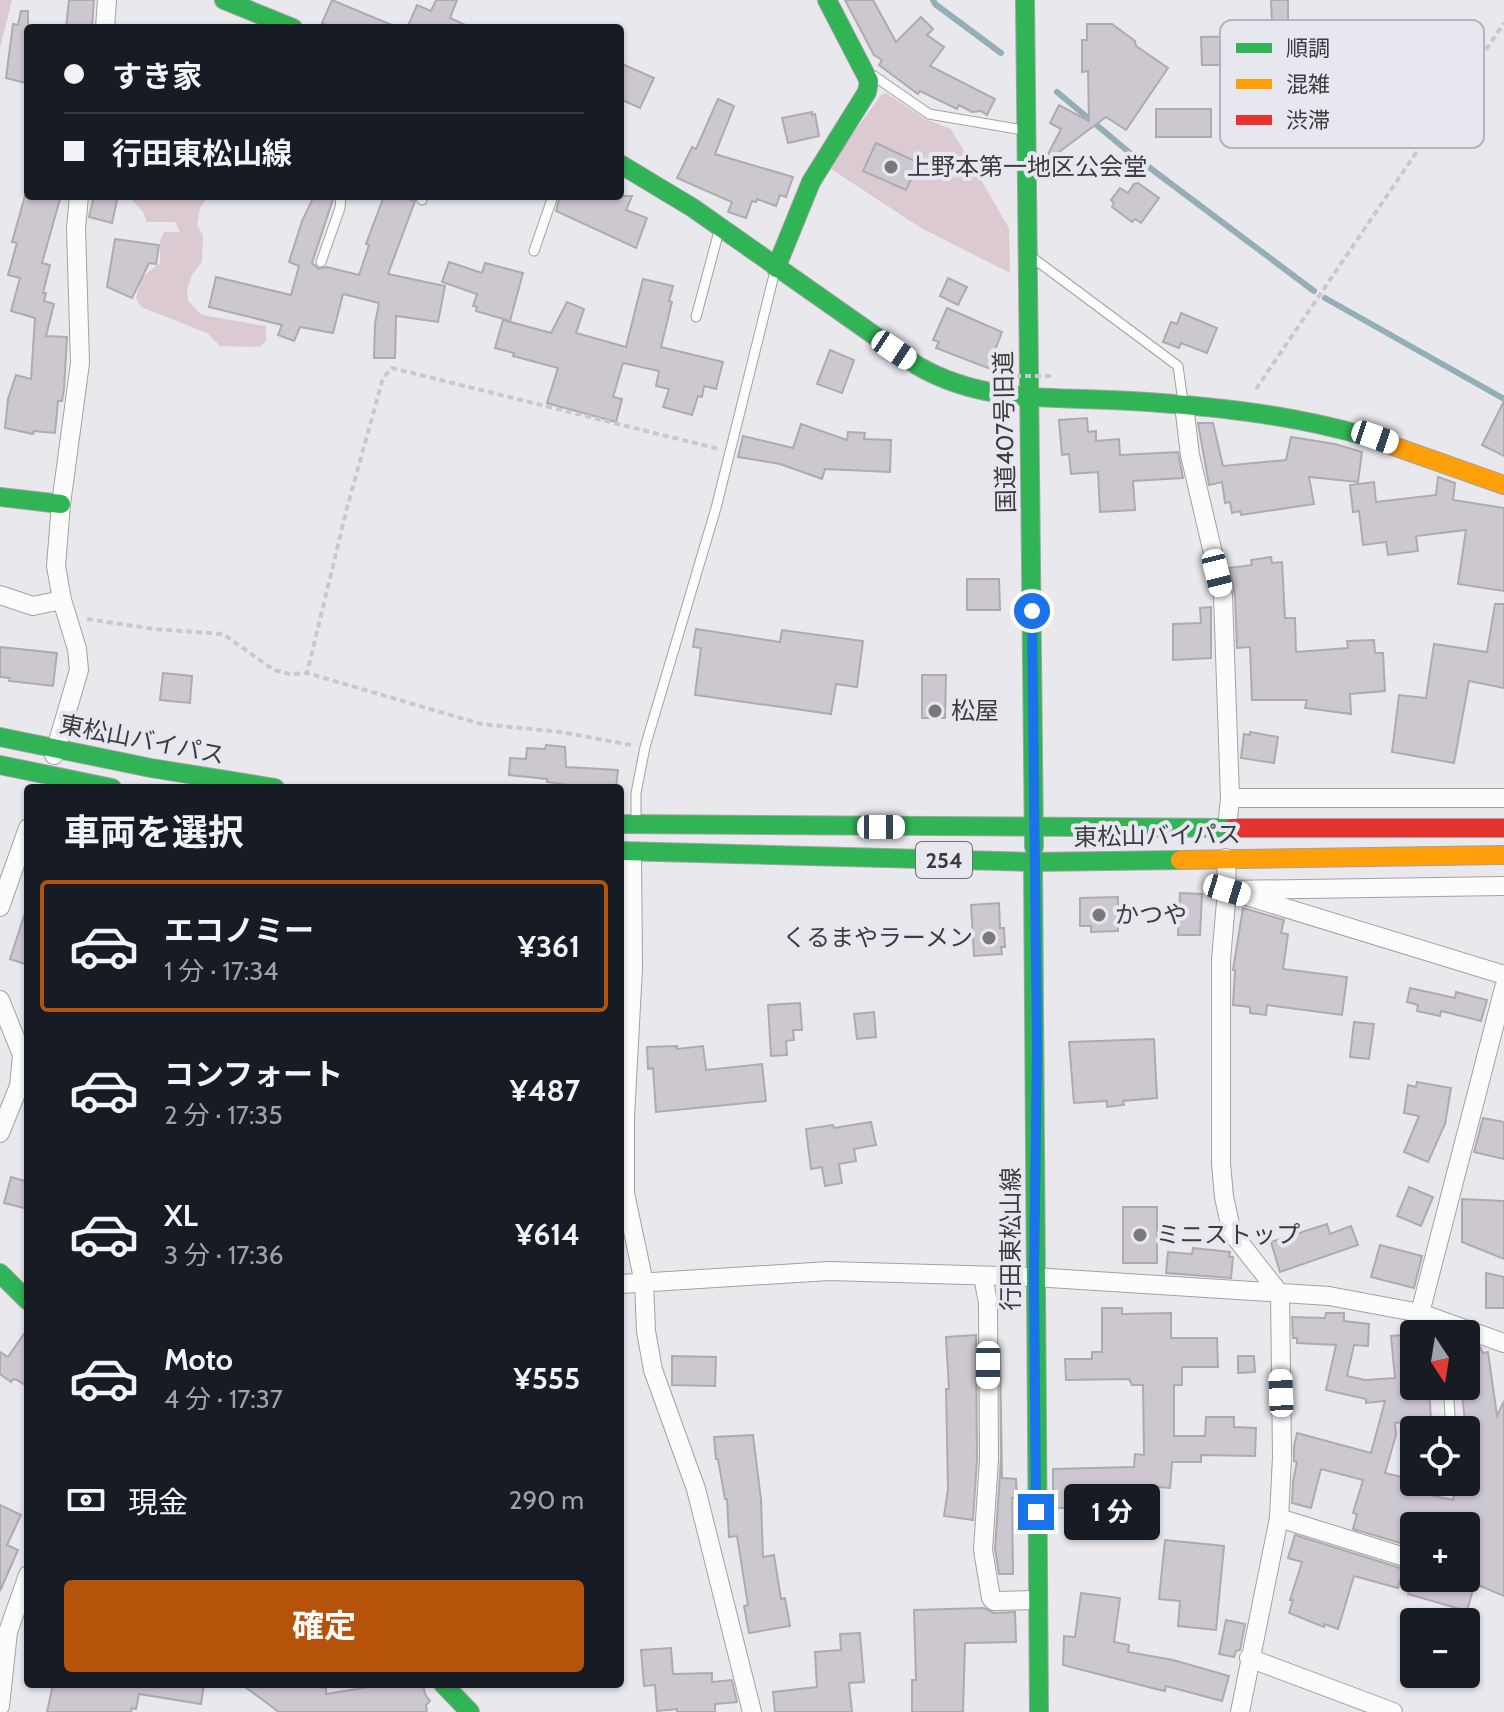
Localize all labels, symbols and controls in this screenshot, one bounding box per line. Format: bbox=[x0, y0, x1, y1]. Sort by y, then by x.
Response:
legend bbox=[1220, 20, 1484, 148]
text: 順調 bbox=[1286, 35, 1330, 62]
text: すき家 bbox=[112, 58, 202, 95]
text: 混雑 bbox=[1286, 71, 1330, 98]
text: 渋滞 bbox=[1286, 107, 1330, 134]
text: 行田東松山線 bbox=[112, 135, 292, 172]
place label: 上野本第一地区公会堂 bbox=[907, 152, 1147, 181]
marker: 上野本第一地区公会堂 bbox=[882, 158, 900, 176]
car bbox=[867, 327, 921, 373]
street label: 国道407号旧道 bbox=[989, 351, 1020, 513]
car bbox=[1348, 418, 1402, 456]
car bbox=[1200, 547, 1234, 599]
route start bbox=[1014, 593, 1050, 629]
place label: 松屋 bbox=[951, 696, 999, 725]
marker: 松屋 bbox=[926, 702, 944, 720]
street label: 東松山バイパス bbox=[57, 709, 227, 770]
text: 車両を選択 bbox=[64, 810, 244, 854]
car bbox=[857, 815, 905, 839]
street label: 東松山バイパス bbox=[1073, 820, 1241, 851]
road number: 254 bbox=[916, 842, 972, 878]
car bbox=[1201, 872, 1253, 908]
place label: かつや bbox=[1115, 900, 1187, 929]
marker: かつや bbox=[1090, 906, 1108, 924]
icon: car bbox=[68, 910, 140, 982]
text: エコノミー bbox=[164, 912, 314, 949]
place label: くるまやラーメン bbox=[782, 923, 973, 952]
text: ¥361 bbox=[518, 928, 580, 965]
marker: くるまやラーメン bbox=[980, 929, 998, 947]
text: 1 分 · 17:34 bbox=[164, 955, 278, 987]
icon: car bbox=[68, 1054, 140, 1126]
text: コンフォート bbox=[164, 1056, 343, 1093]
text: ¥487 bbox=[510, 1072, 580, 1109]
text: 2 分 · 17:35 bbox=[164, 1099, 282, 1131]
street label: 行田東松山線 bbox=[996, 1167, 1025, 1311]
text: XL bbox=[164, 1197, 198, 1234]
icon: car bbox=[68, 1198, 140, 1270]
text: ¥614 bbox=[515, 1216, 580, 1253]
place label: ミニストップ bbox=[1156, 1220, 1300, 1249]
marker: ミニストップ bbox=[1131, 1226, 1149, 1244]
text: 3 分 · 17:36 bbox=[164, 1239, 284, 1271]
north arrow bbox=[1400, 1320, 1480, 1400]
map controls bbox=[1400, 1320, 1480, 1688]
text: Moto bbox=[164, 1341, 233, 1378]
car bbox=[976, 1341, 1000, 1389]
icon: car bbox=[68, 1342, 140, 1414]
text: ¥555 bbox=[514, 1360, 580, 1397]
car bbox=[1268, 1369, 1294, 1417]
text: 4 分 · 17:37 bbox=[164, 1383, 283, 1415]
button: locate bbox=[1400, 1416, 1480, 1496]
icon: cash bbox=[64, 1478, 108, 1522]
text: 現金 bbox=[128, 1484, 188, 1521]
text: 290 m bbox=[509, 1484, 584, 1516]
callout: 1 分 bbox=[1064, 1484, 1160, 1540]
route end bbox=[1018, 1494, 1054, 1530]
text: 1 分 bbox=[1091, 1496, 1133, 1528]
button: + bbox=[1400, 1512, 1480, 1592]
button: 確定 bbox=[64, 1580, 584, 1672]
button: − bbox=[1400, 1608, 1480, 1688]

